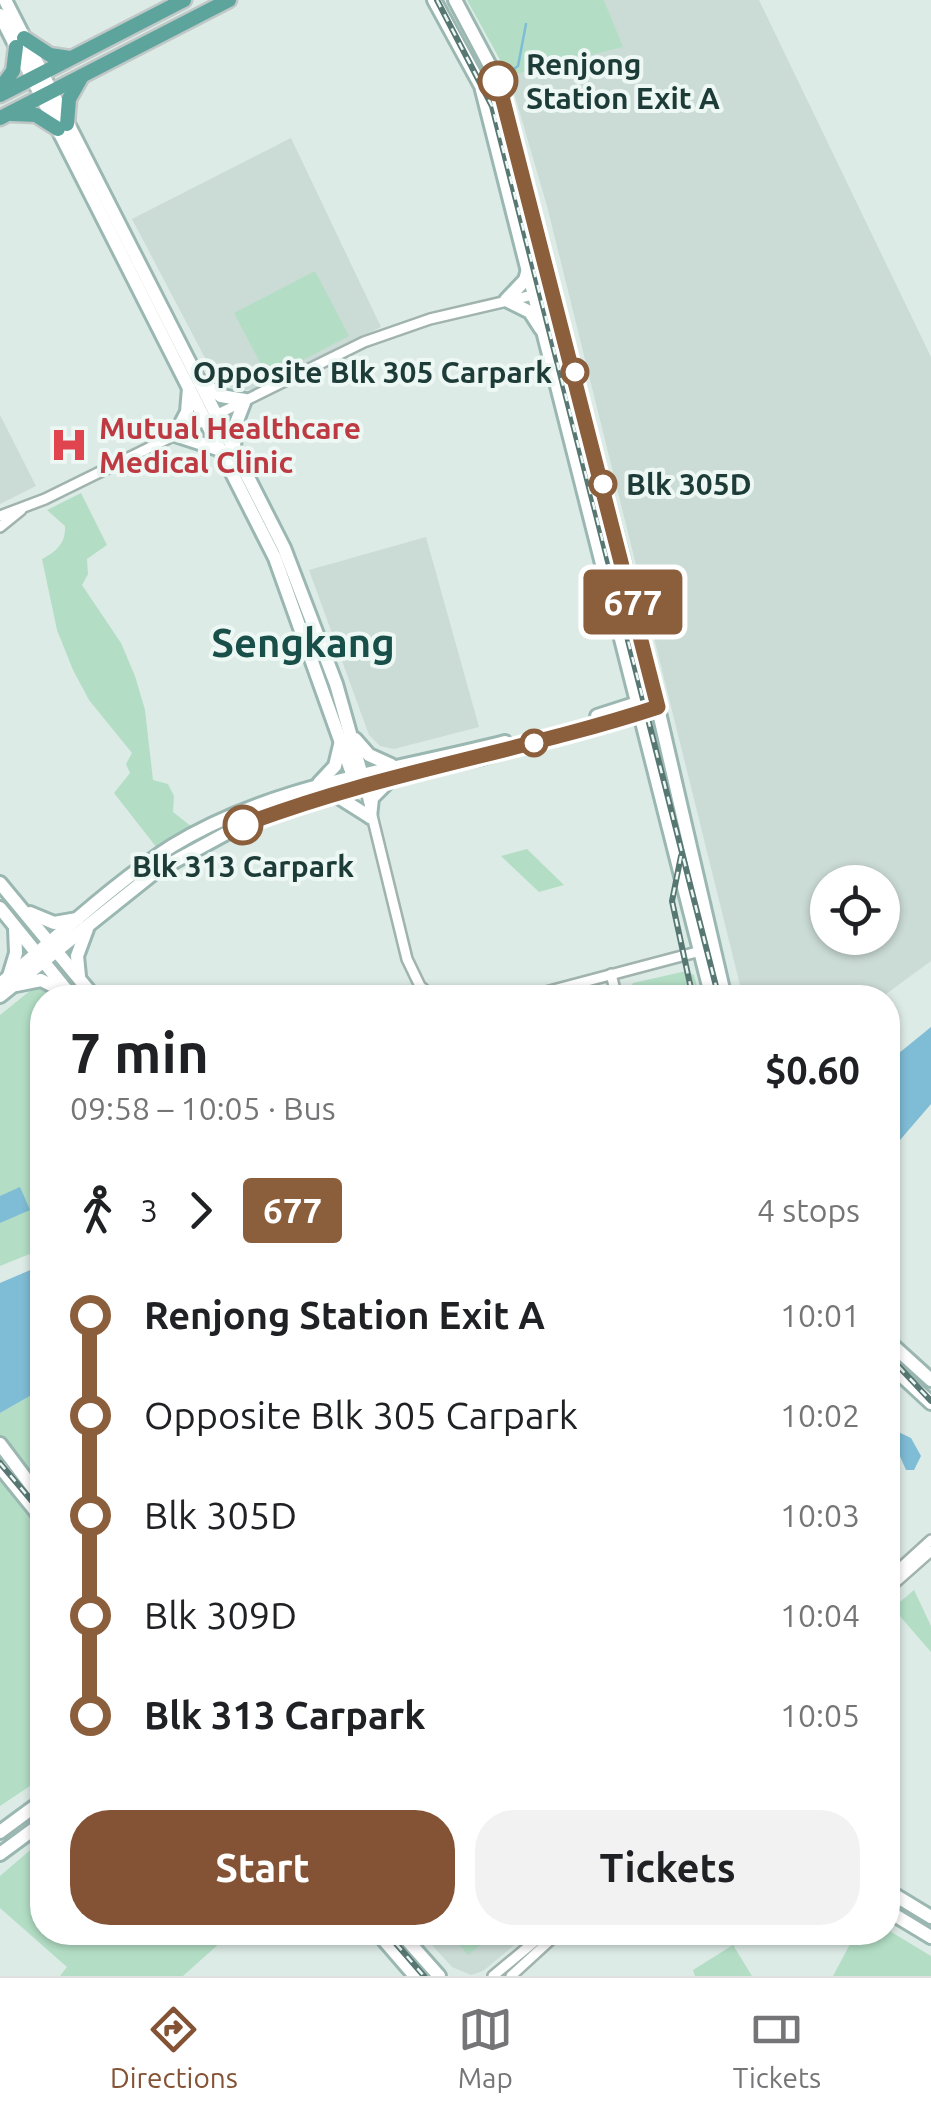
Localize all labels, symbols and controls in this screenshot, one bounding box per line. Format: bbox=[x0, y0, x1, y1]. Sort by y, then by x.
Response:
place label: Renjong Station Exit A bbox=[526, 47, 720, 115]
marker: Renjong Station Exit A bbox=[479, 62, 517, 100]
place label: Opposite Blk 305 Carpark bbox=[193, 355, 552, 389]
marker: Opposite Blk 305 Carpark bbox=[562, 359, 588, 385]
place label: Mutual Healthcare Medical Clinic bbox=[99, 411, 361, 479]
hospital icon: Mutual Healthcare Medical Clinic bbox=[48, 424, 90, 466]
place label: Blk 305D bbox=[626, 467, 752, 501]
marker: Blk 305D bbox=[590, 471, 616, 497]
line badge: 677 bbox=[576, 570, 690, 634]
text: 677 bbox=[603, 582, 663, 622]
district label: Sengkang bbox=[211, 620, 395, 665]
unlabelled marker bbox=[521, 730, 547, 756]
marker: Blk 313 Carpark bbox=[224, 806, 262, 844]
place label: Blk 313 Carpark bbox=[132, 849, 354, 883]
map controls bbox=[810, 865, 900, 955]
button: locate bbox=[810, 865, 900, 955]
text: 7 min bbox=[70, 1022, 209, 1083]
text: $0.60 bbox=[765, 1049, 860, 1091]
text: 09:58 – 10:05 · Bus bbox=[70, 1090, 336, 1126]
icon: walk bbox=[70, 1183, 125, 1238]
icon: forward bbox=[173, 1183, 228, 1238]
text: 677 bbox=[263, 1190, 322, 1230]
text: 3 bbox=[140, 1192, 158, 1228]
text: 4 stops bbox=[757, 1192, 860, 1228]
text: Renjong Station Exit A bbox=[144, 1294, 545, 1336]
text: 10:01 bbox=[780, 1297, 860, 1333]
text: Opposite Blk 305 Carpark bbox=[144, 1394, 578, 1436]
text: 10:02 bbox=[780, 1397, 860, 1433]
text: Blk 305D bbox=[144, 1494, 297, 1536]
text: 10:03 bbox=[780, 1497, 860, 1533]
text: Blk 309D bbox=[144, 1594, 297, 1636]
text: 10:04 bbox=[780, 1597, 860, 1633]
text: Blk 313 Carpark bbox=[144, 1694, 426, 1736]
text: 10:05 bbox=[780, 1697, 860, 1733]
button: Start bbox=[70, 1810, 455, 1925]
button: Tickets bbox=[475, 1810, 860, 1925]
tab: Directions bbox=[110, 2002, 238, 2093]
tab: Map bbox=[458, 2002, 513, 2093]
tab: Tickets bbox=[733, 2002, 821, 2093]

